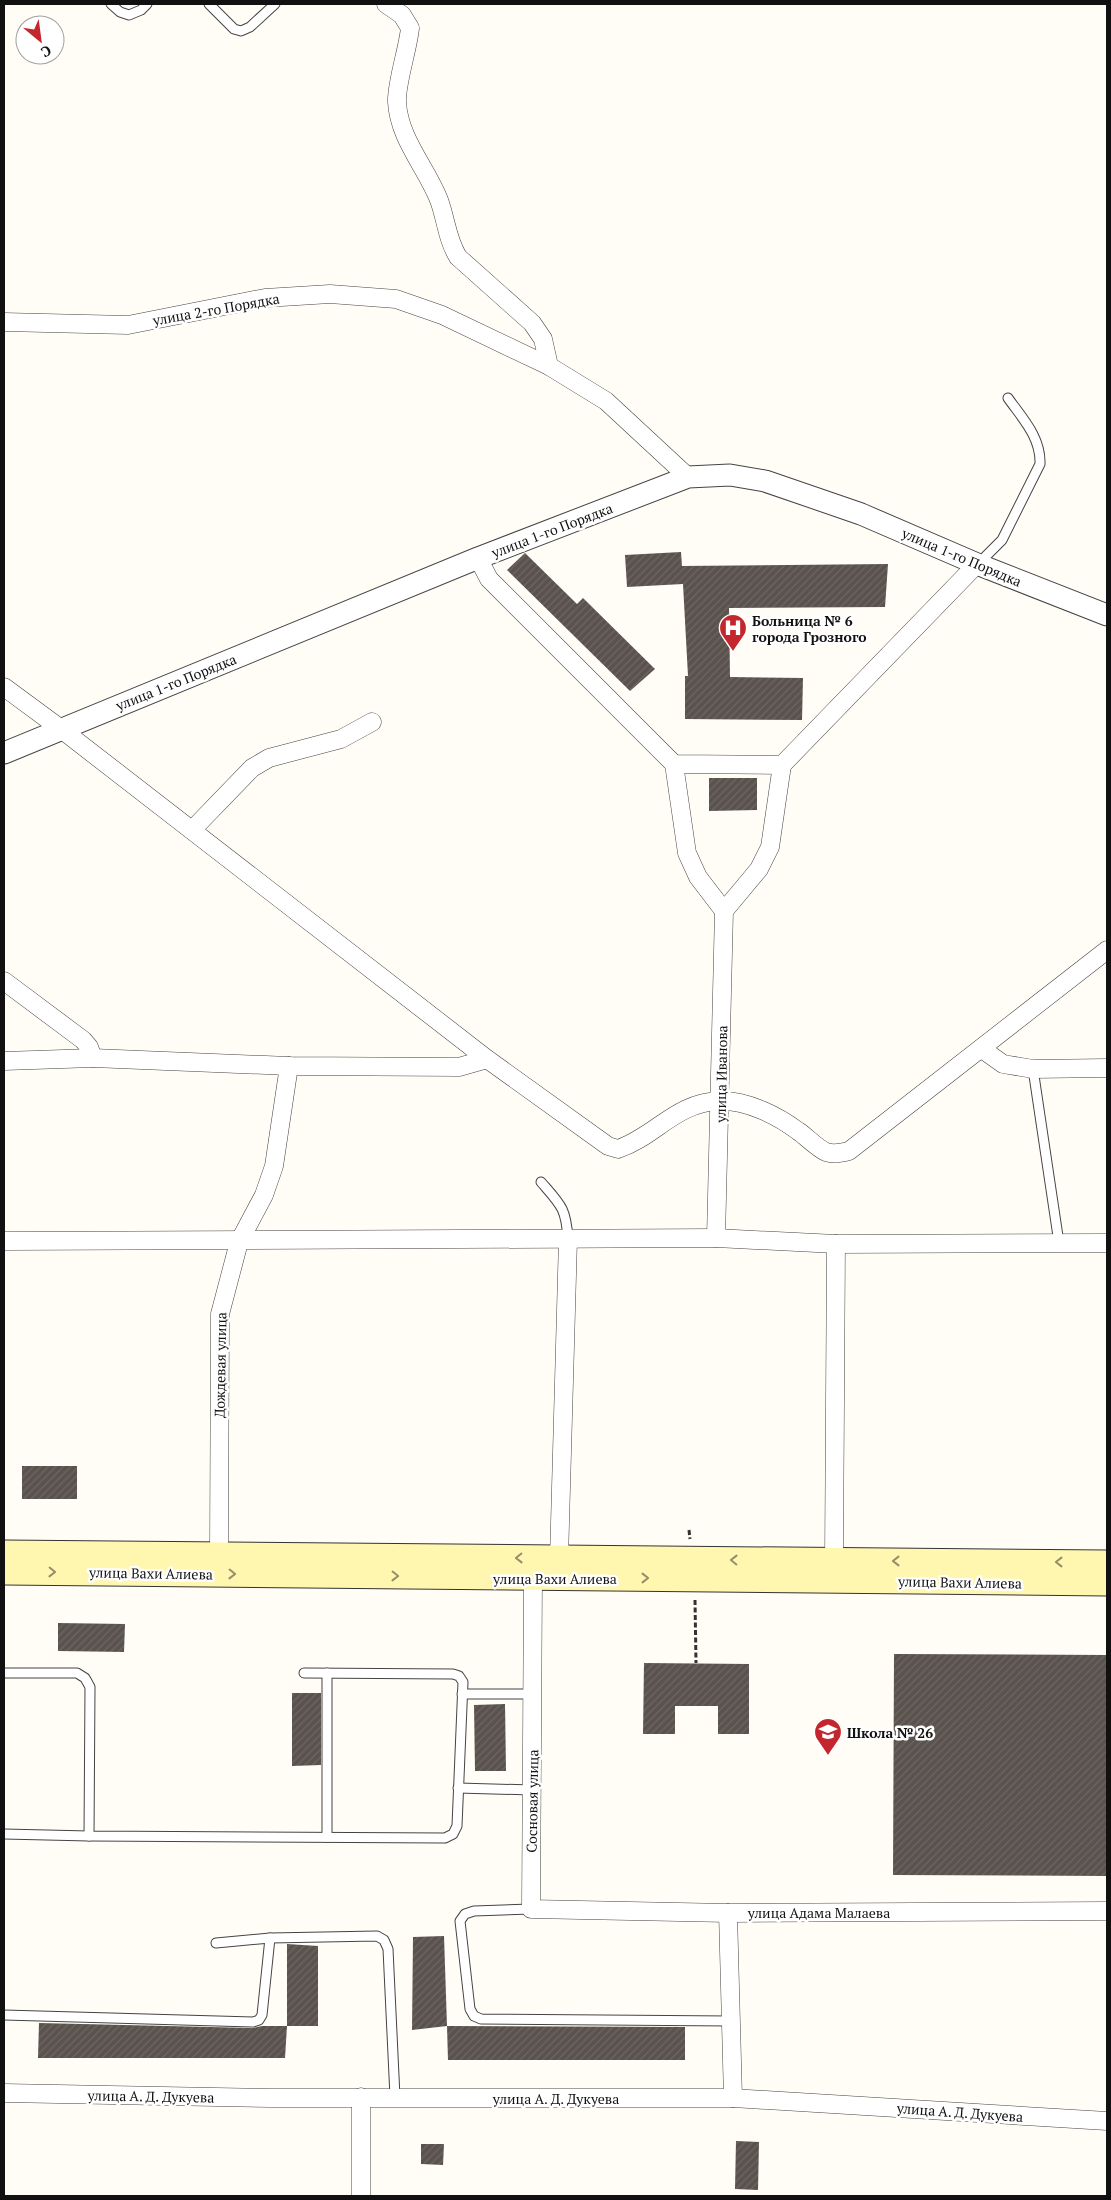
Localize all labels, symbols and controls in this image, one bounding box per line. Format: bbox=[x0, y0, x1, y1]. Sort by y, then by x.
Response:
north arrow bbox=[15, 15, 65, 65]
text: С bbox=[38, 41, 55, 62]
street label: улица 2-го Порядка bbox=[150, 289, 281, 330]
street label: улица 1-го Порядка bbox=[488, 498, 615, 562]
street label: улица 1-го Порядка bbox=[898, 523, 1025, 591]
place label: Больница № 6 города Грозного bbox=[752, 611, 867, 646]
hospital icon: Больница № 6 города Грозного bbox=[718, 613, 748, 652]
street label: улица 1-го Порядка bbox=[112, 649, 239, 715]
street label: улица Иванова bbox=[711, 1025, 731, 1124]
street label: Дождевая улица bbox=[210, 1312, 230, 1418]
one-way arrow bbox=[514, 1553, 522, 1564]
one-way arrow bbox=[729, 1555, 737, 1565]
one-way arrow bbox=[892, 1556, 900, 1566]
one-way arrow bbox=[1054, 1557, 1062, 1567]
street label: улица Вахи Алиева bbox=[88, 1562, 213, 1584]
one-way arrow bbox=[49, 1567, 57, 1577]
one-way arrow bbox=[229, 1569, 237, 1579]
street label: улица Вахи Алиева bbox=[492, 1569, 617, 1588]
one-way arrow bbox=[392, 1571, 399, 1581]
street label: улица Вахи Алиева bbox=[897, 1571, 1022, 1593]
one-way arrow bbox=[641, 1573, 649, 1584]
school or university icon: Школа № 26 bbox=[813, 1717, 843, 1756]
place label: Школа № 26 bbox=[847, 1723, 933, 1742]
street label: Сосновая улица bbox=[522, 1749, 542, 1853]
street label: улица Адама Малаева bbox=[747, 1903, 890, 1922]
street label: улица А. Д. Дукуева bbox=[87, 2085, 214, 2107]
street label: улица А. Д. Дукуева bbox=[492, 2089, 619, 2108]
street label: улица А. Д. Дукуева bbox=[895, 2098, 1024, 2126]

